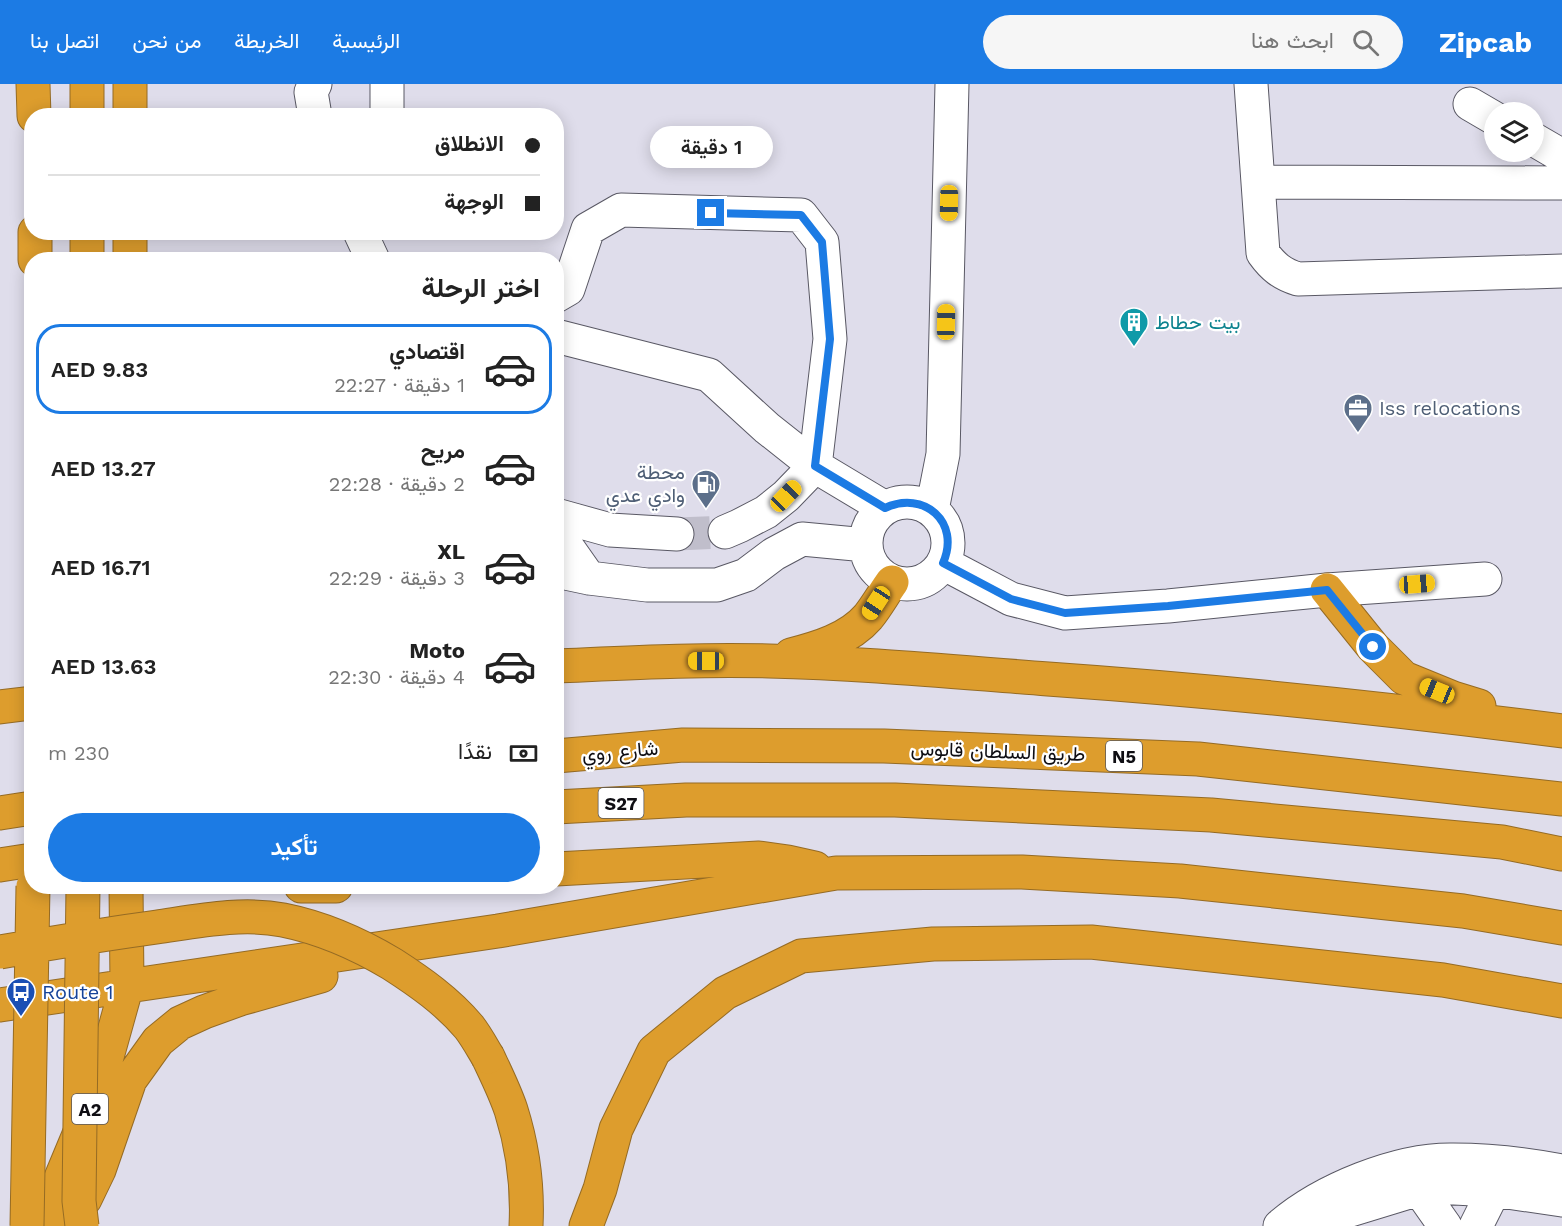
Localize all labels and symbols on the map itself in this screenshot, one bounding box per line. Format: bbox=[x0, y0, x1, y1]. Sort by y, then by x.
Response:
callout: 1 دقيقة bbox=[650, 126, 772, 168]
car bbox=[940, 185, 958, 221]
route end bbox=[697, 199, 724, 226]
car bbox=[937, 304, 955, 340]
building icon: بيت حطاط bbox=[1118, 306, 1150, 348]
place label: بيت حطاط bbox=[1155, 310, 1241, 334]
office icon: Iss relocations bbox=[1342, 392, 1374, 434]
place label: Iss relocations bbox=[1379, 396, 1521, 420]
place label: محطة وادي عدي bbox=[606, 460, 685, 512]
fuel station icon: محطة وادي عدي bbox=[690, 468, 722, 510]
car bbox=[767, 477, 805, 515]
car bbox=[1398, 574, 1436, 594]
car bbox=[859, 583, 893, 623]
route start bbox=[1359, 633, 1386, 660]
car bbox=[688, 652, 724, 670]
car bbox=[1417, 676, 1457, 706]
street label: شارع روي bbox=[581, 736, 660, 771]
street label: طريق السلطان قابوس bbox=[910, 736, 1086, 767]
road number: N5 bbox=[1106, 741, 1142, 771]
road number: S27 bbox=[598, 788, 644, 818]
bus stop icon: Route 1 bbox=[5, 976, 37, 1018]
place label: Route 1 bbox=[42, 980, 113, 1004]
road number: A2 bbox=[72, 1094, 108, 1124]

